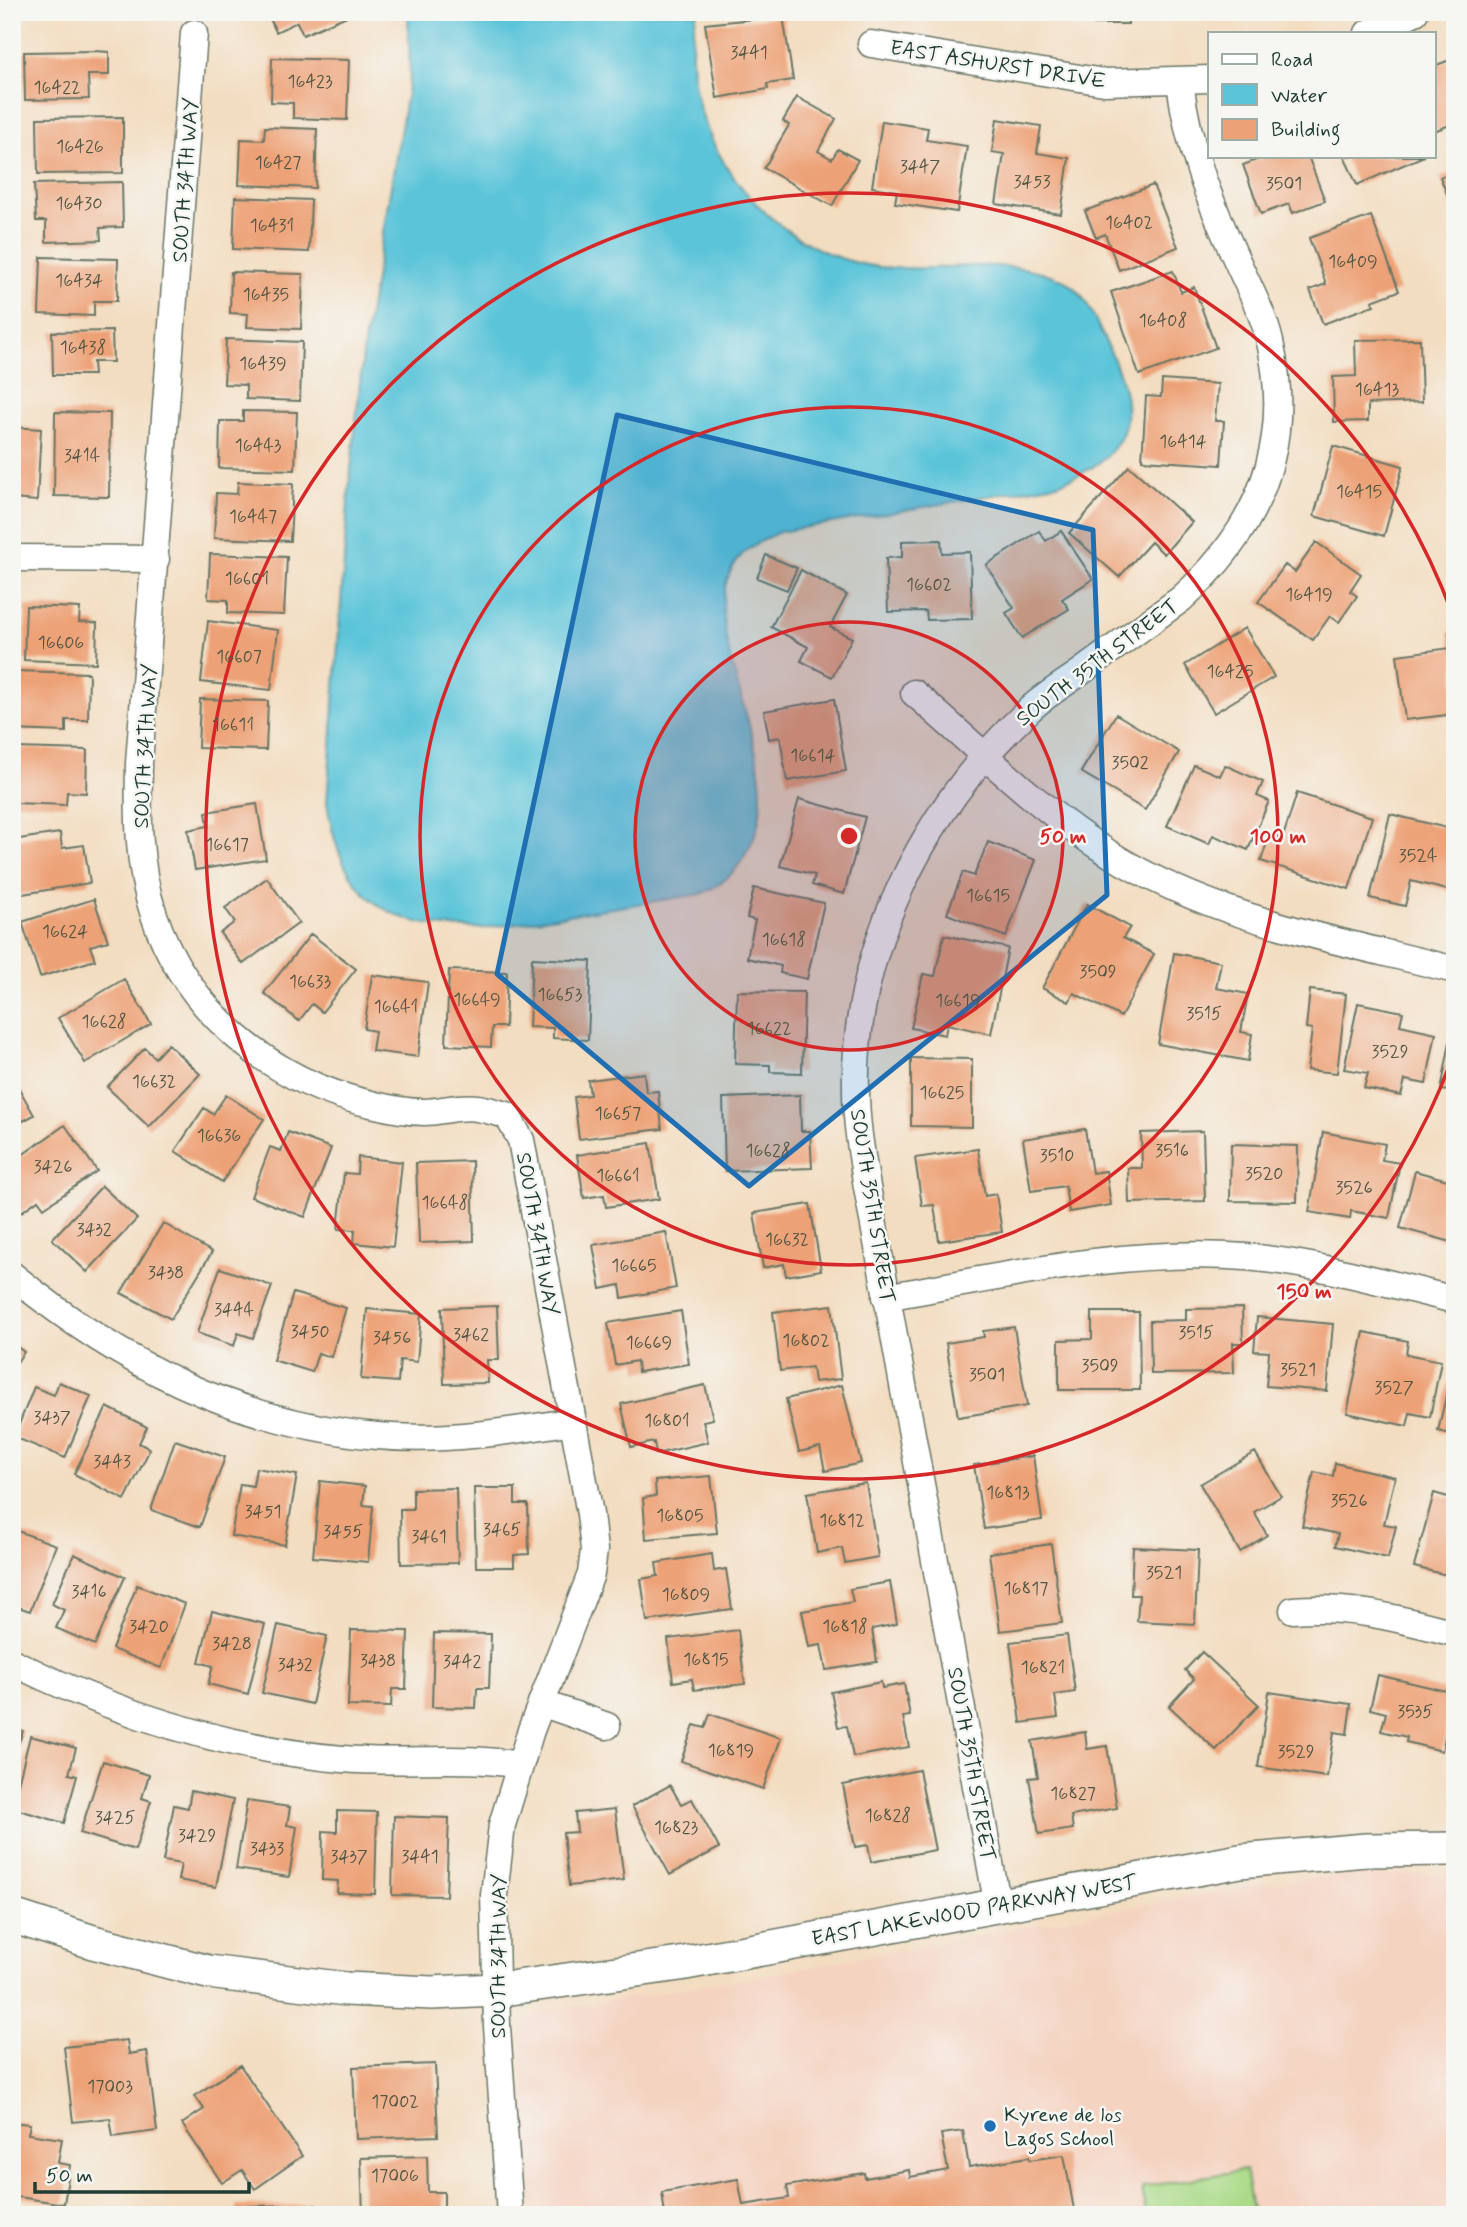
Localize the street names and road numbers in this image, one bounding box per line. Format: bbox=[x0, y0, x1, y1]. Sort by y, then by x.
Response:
street label: EAST ASHURST DRIVE bbox=[888, 34, 1108, 96]
street label: SOUTH 34TH WAY bbox=[166, 97, 206, 263]
street label: SOUTH 35TH STREET bbox=[1011, 593, 1184, 733]
street label: SOUTH 34TH WAY bbox=[128, 663, 164, 829]
street label: SOUTH 35TH STREET bbox=[843, 1107, 901, 1305]
street label: SOUTH 34TH WAY bbox=[509, 1150, 565, 1318]
street label: SOUTH 35TH STREET bbox=[940, 1665, 1002, 1863]
street label: EAST LAKEWOOD PARKWAY WEST bbox=[810, 1868, 1139, 1953]
street label: SOUTH 34TH WAY bbox=[485, 1873, 513, 2039]

